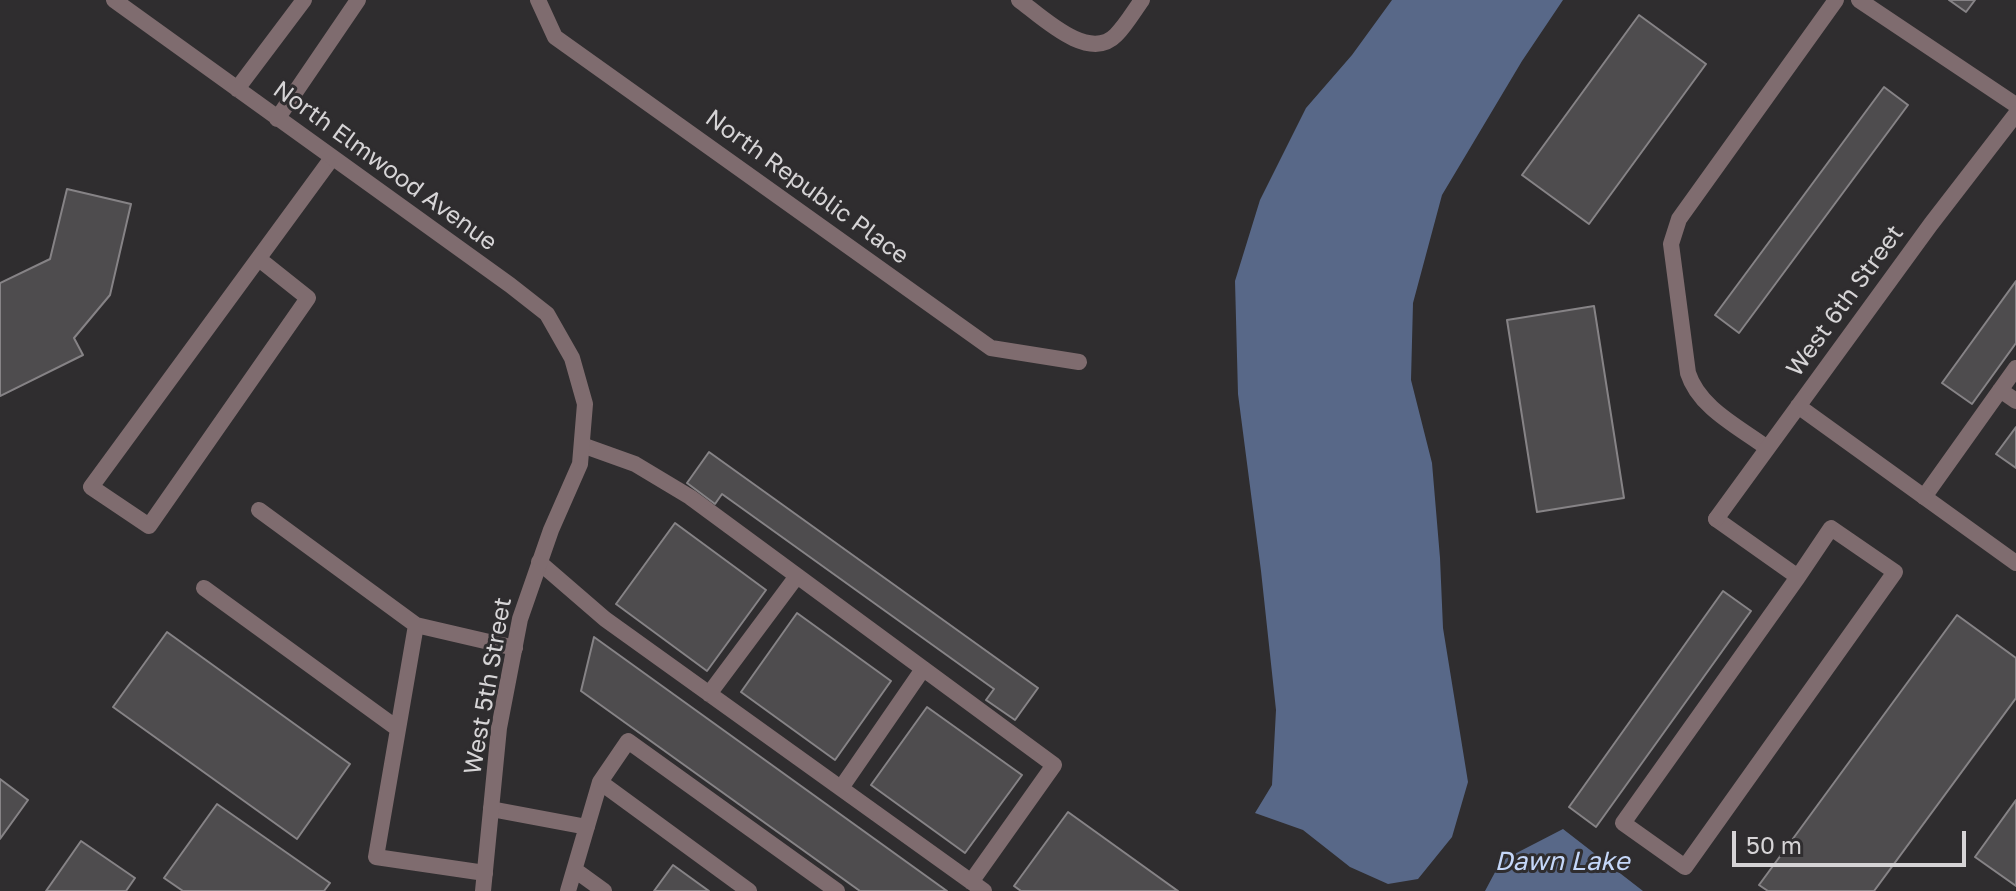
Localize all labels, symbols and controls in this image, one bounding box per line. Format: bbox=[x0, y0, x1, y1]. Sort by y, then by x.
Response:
street label: North Elmwood Avenue bbox=[267, 75, 503, 257]
street label: North Republic Place bbox=[700, 104, 914, 270]
street label: West 6th Street bbox=[1780, 220, 1910, 382]
street label: West 5th Street bbox=[458, 595, 518, 777]
scale bar bbox=[1736, 815, 1970, 865]
text: 50 m bbox=[1746, 830, 1802, 859]
water label: Dawn Lake bbox=[1494, 846, 1630, 878]

